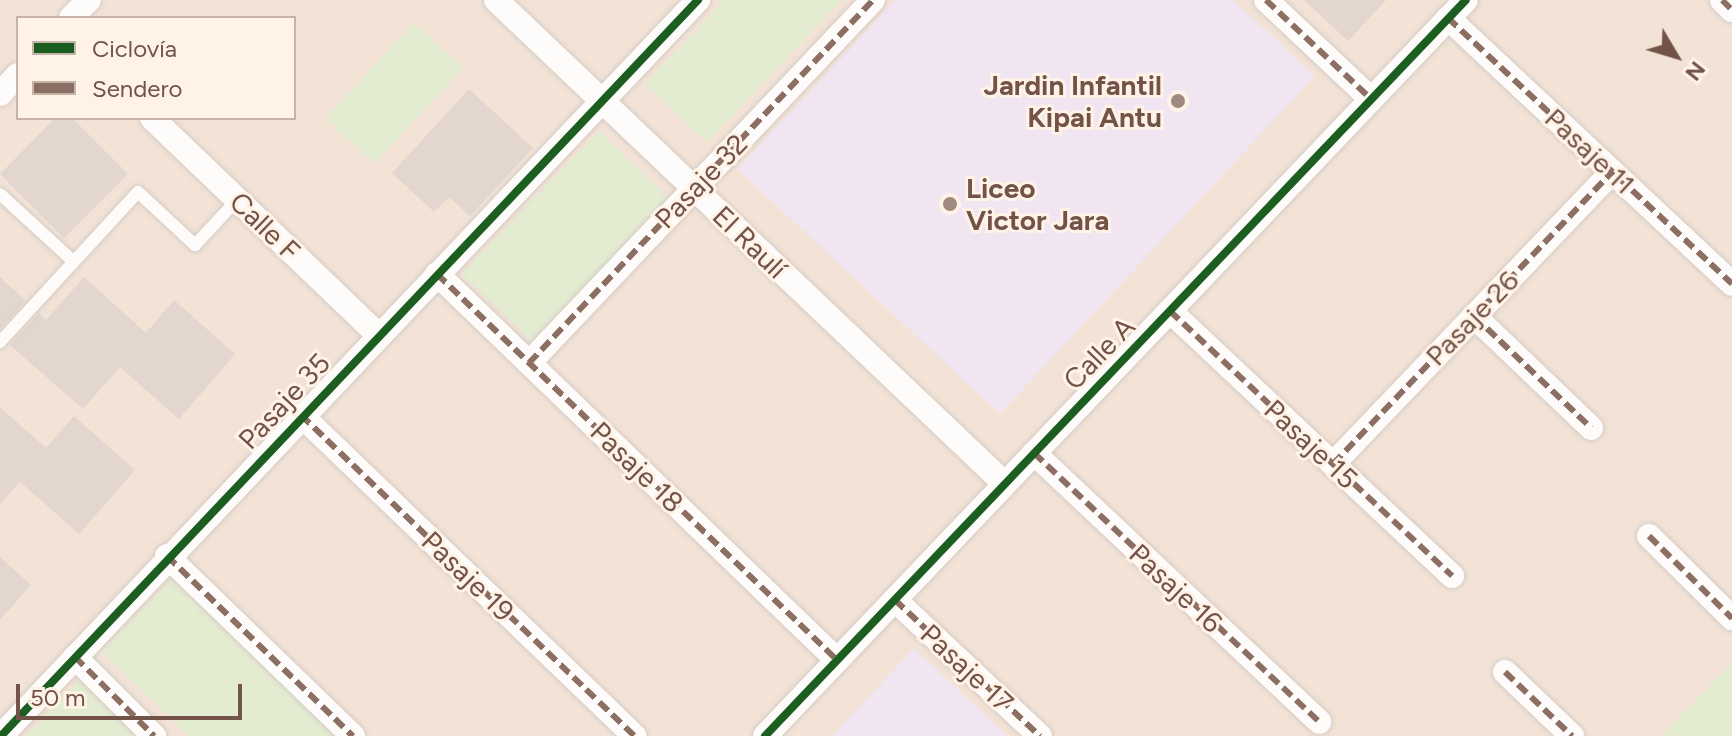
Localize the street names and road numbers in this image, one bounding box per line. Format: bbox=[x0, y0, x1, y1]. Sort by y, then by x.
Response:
street label: Pasaje 11 bbox=[1538, 101, 1642, 201]
street label: Pasaje 32 bbox=[648, 127, 754, 235]
street label: Calle F bbox=[223, 185, 307, 267]
street label: El Raulí bbox=[706, 199, 794, 285]
street label: Pasaje 26 bbox=[1419, 264, 1525, 372]
street label: Calle A bbox=[1056, 310, 1142, 396]
street label: Pasaje 35 bbox=[231, 346, 337, 456]
street label: Pasaje 15 bbox=[1258, 393, 1364, 495]
street label: Pasaje 18 bbox=[584, 415, 690, 519]
street label: Pasaje 19 bbox=[415, 524, 521, 628]
street label: Pasaje 16 bbox=[1123, 537, 1229, 639]
street label: Pasaje 17 bbox=[914, 617, 1020, 719]

